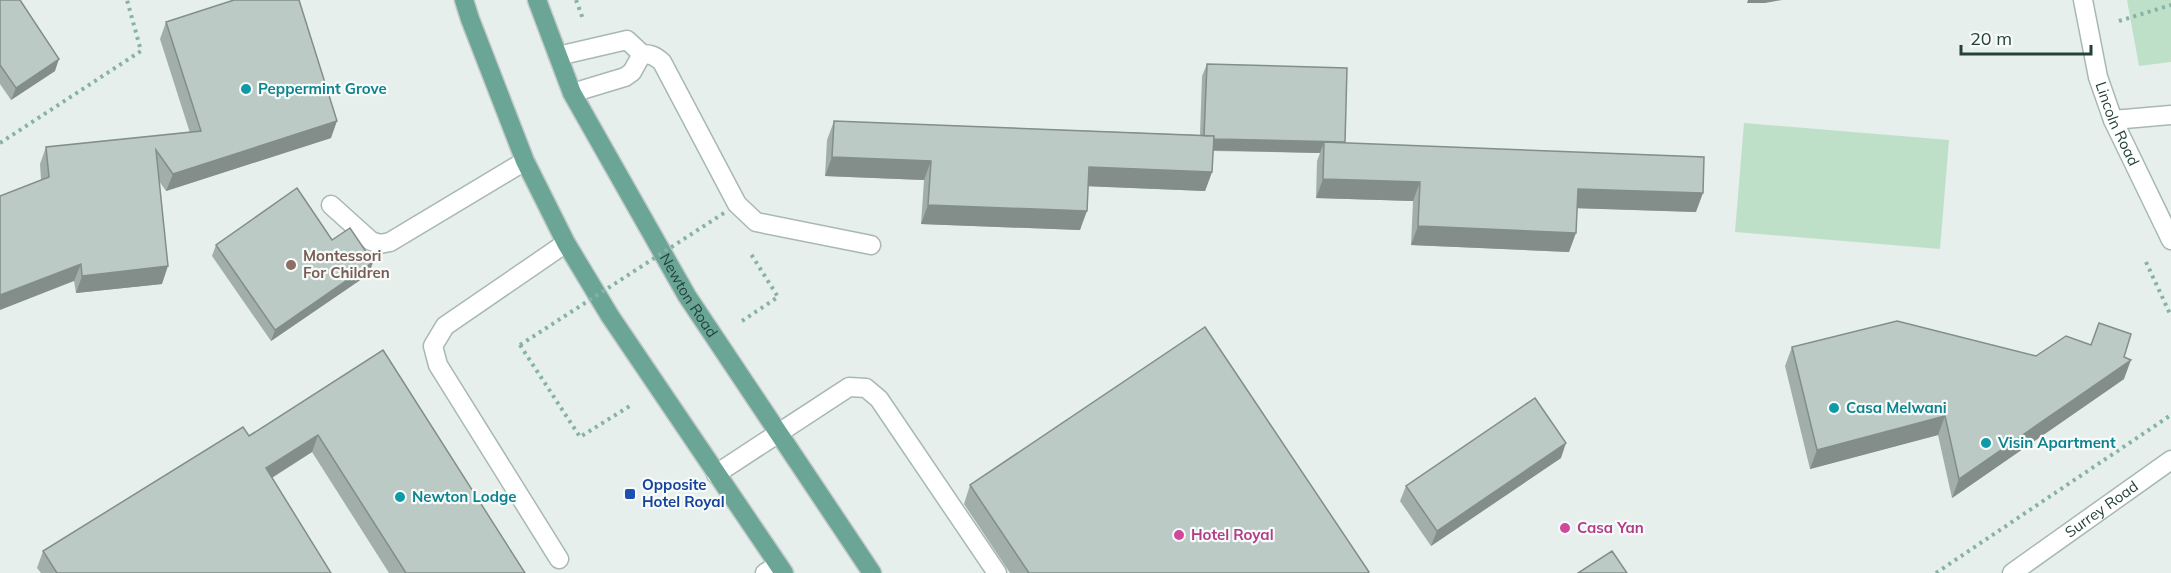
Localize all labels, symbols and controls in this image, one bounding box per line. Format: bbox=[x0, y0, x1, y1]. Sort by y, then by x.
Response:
scale bar bbox=[1961, 18, 2092, 56]
text: 20 m bbox=[1970, 27, 2012, 50]
place label: Peppermint Grove bbox=[258, 79, 387, 98]
street label: Lincoln Road bbox=[2091, 79, 2144, 169]
marker: Peppermint Grove bbox=[239, 82, 253, 96]
place label: Montessori For Children bbox=[303, 246, 390, 282]
street label: Newton Road bbox=[656, 250, 722, 341]
marker: Montessori For Children bbox=[284, 258, 298, 272]
place label: Casa Melwani bbox=[1846, 398, 1947, 417]
marker: Casa Melwani bbox=[1827, 401, 1841, 415]
place label: Visin Apartment bbox=[1997, 433, 2116, 452]
marker: Visin Apartment bbox=[1979, 436, 1993, 450]
place label: Opposite Hotel Royal bbox=[642, 475, 725, 511]
street label: Surrey Road bbox=[2061, 476, 2142, 541]
place label: Newton Lodge bbox=[412, 487, 517, 506]
marker: Opposite Hotel Royal bbox=[623, 487, 637, 501]
marker: Newton Lodge bbox=[393, 490, 407, 504]
place label: Casa Yan bbox=[1577, 518, 1644, 537]
marker: Casa Yan bbox=[1558, 521, 1572, 535]
place label: Hotel Royal bbox=[1191, 525, 1274, 544]
marker: Hotel Royal bbox=[1172, 528, 1186, 542]

